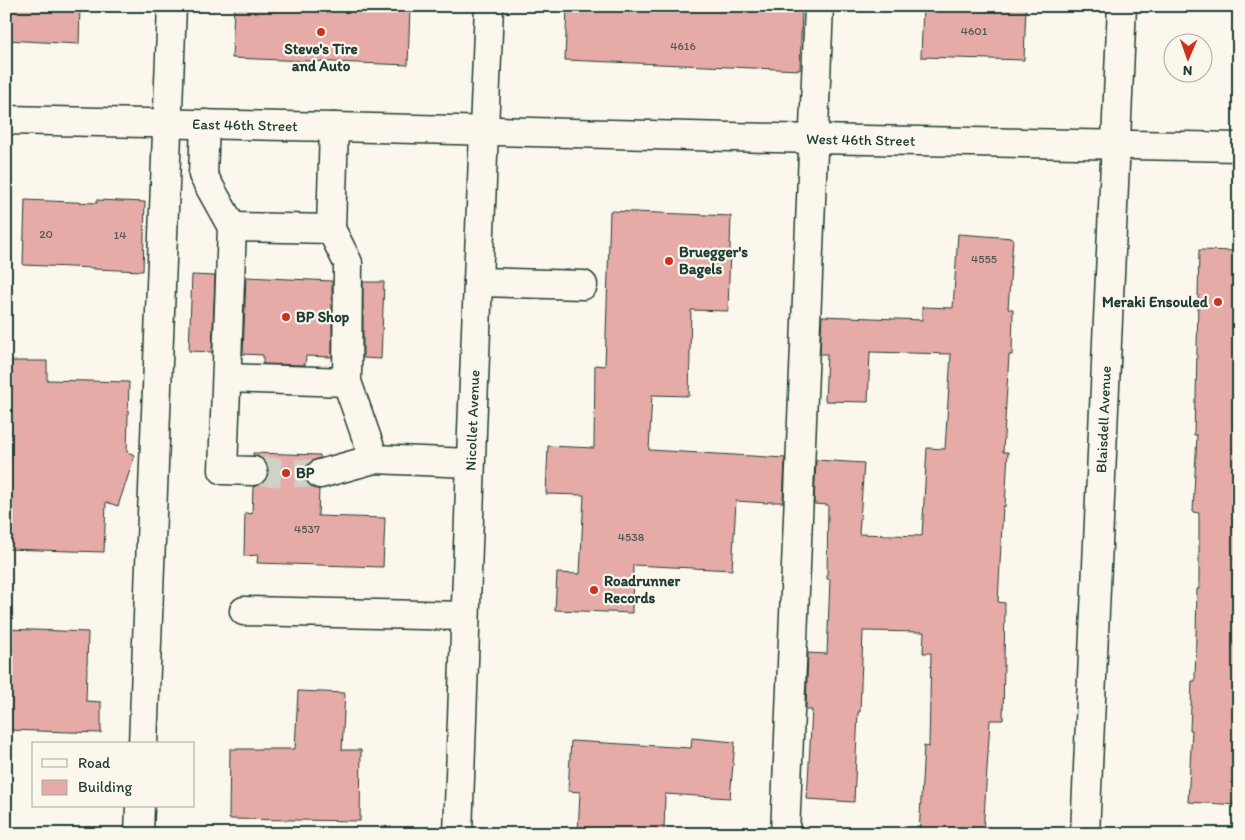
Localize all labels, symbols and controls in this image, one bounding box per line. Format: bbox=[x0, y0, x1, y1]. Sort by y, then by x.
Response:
house number: 4601 bbox=[961, 24, 988, 38]
marker: Steve's Tire and Auto bbox=[315, 26, 327, 38]
north arrow bbox=[1162, 32, 1212, 82]
house number: 4616 bbox=[670, 39, 696, 53]
place label: Steve's Tire and Auto bbox=[284, 40, 358, 75]
text: N bbox=[1183, 62, 1193, 79]
street label: East 46th Street bbox=[192, 115, 298, 135]
street label: West 46th Street bbox=[806, 130, 916, 150]
house number: 20 bbox=[39, 227, 53, 241]
house number: 14 bbox=[114, 228, 126, 242]
place label: Bruegger's Bagels bbox=[679, 243, 748, 279]
house number: 4555 bbox=[971, 252, 997, 266]
marker: Bruegger's Bagels bbox=[663, 255, 675, 267]
place label: Meraki Ensouled bbox=[1102, 293, 1209, 311]
marker: Meraki Ensouled bbox=[1212, 296, 1224, 308]
place label: BP Shop bbox=[296, 308, 350, 327]
marker: BP Shop bbox=[280, 311, 292, 323]
street label: Blaisdell Avenue bbox=[1092, 365, 1115, 473]
street label: Nicollet Avenue bbox=[462, 369, 483, 471]
place label: BP bbox=[296, 464, 315, 482]
marker: BP bbox=[280, 467, 292, 479]
house number: 4537 bbox=[294, 522, 320, 536]
house number: 4538 bbox=[618, 530, 645, 544]
place label: Roadrunner Records bbox=[604, 572, 680, 607]
marker: Roadrunner Records bbox=[588, 584, 600, 596]
legend bbox=[32, 742, 195, 808]
text: Road bbox=[78, 754, 111, 772]
text: Building bbox=[78, 778, 132, 796]

